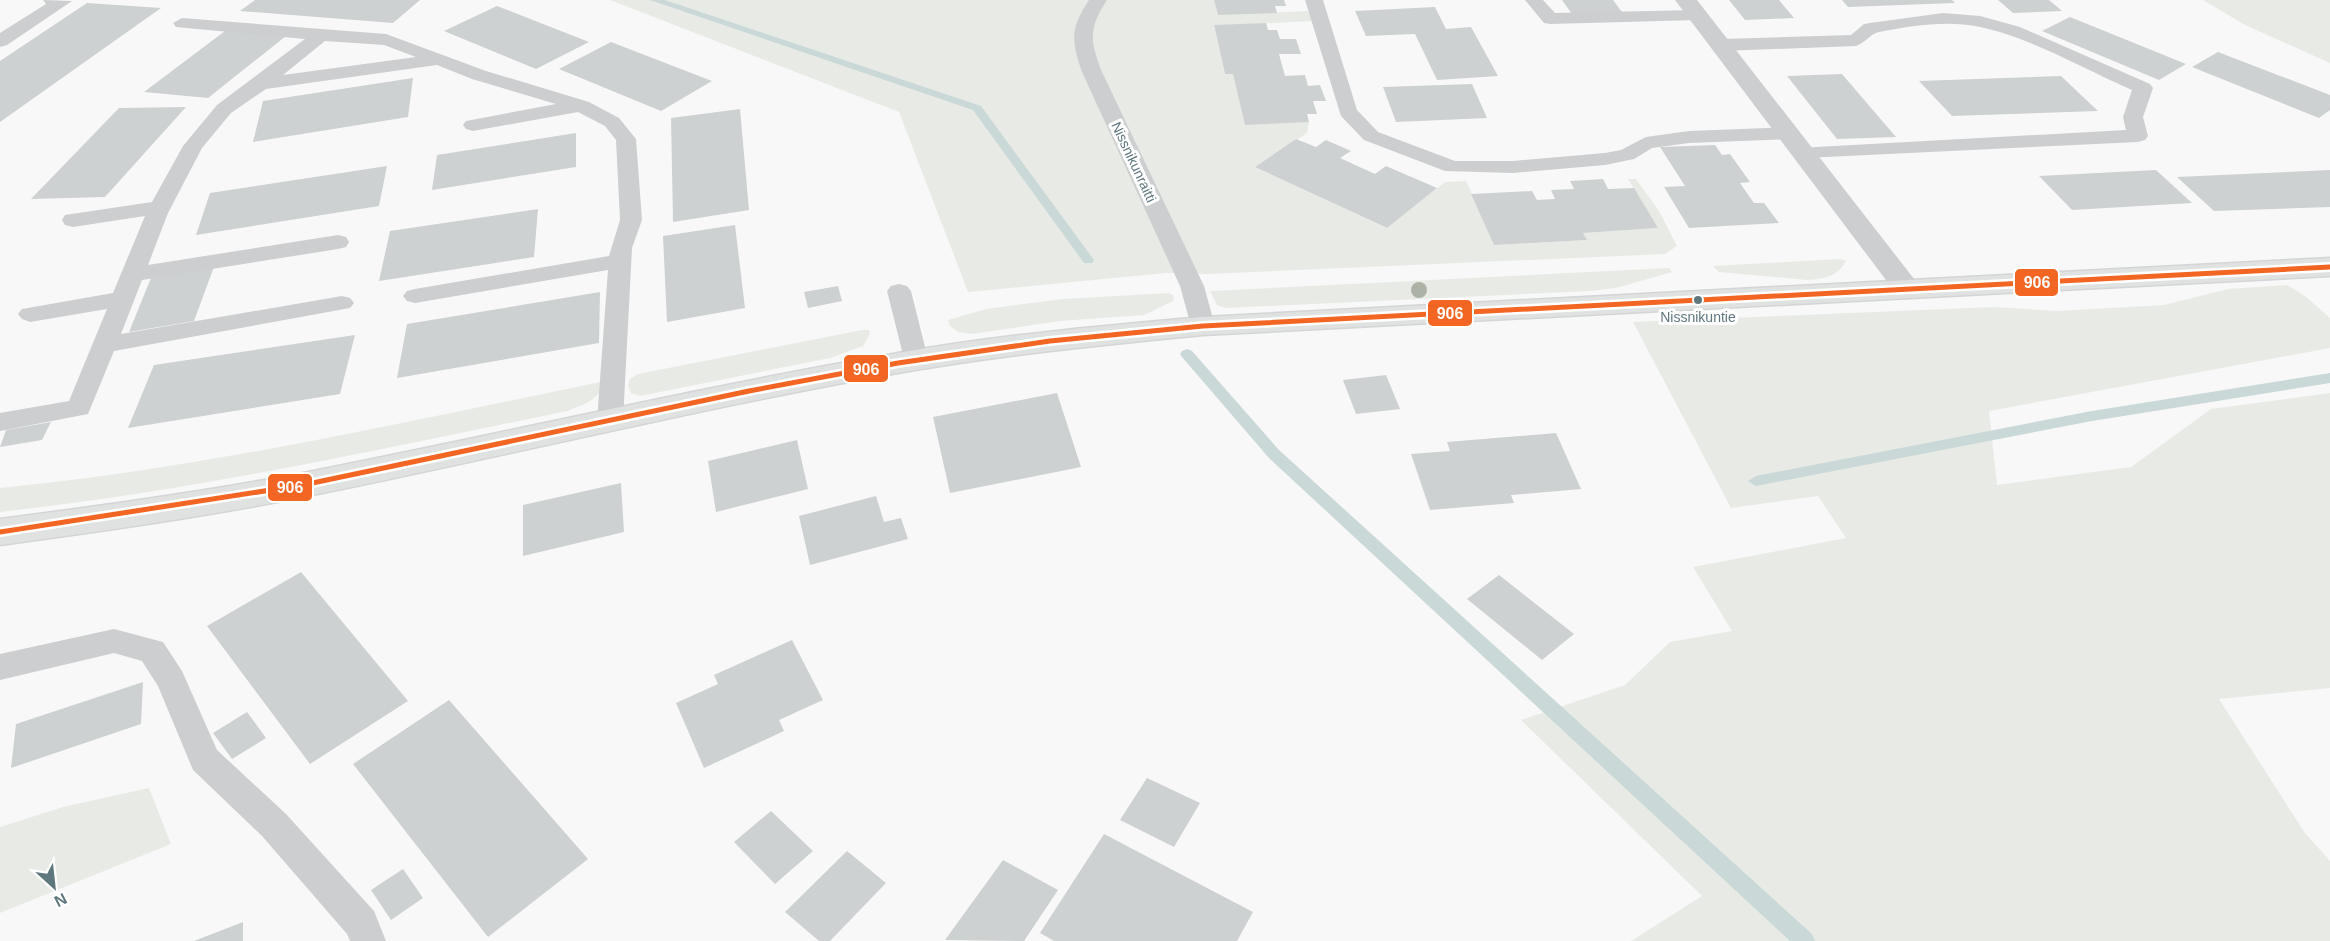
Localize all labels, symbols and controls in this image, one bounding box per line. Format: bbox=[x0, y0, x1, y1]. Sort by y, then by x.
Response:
street label: Nissnikunraitti bbox=[1108, 119, 1160, 205]
line badge: 906 bbox=[2014, 268, 2059, 297]
text: 906 bbox=[2024, 274, 2050, 291]
marker: Nissnikuntie bbox=[1692, 294, 1704, 306]
line badge: 906 bbox=[1427, 299, 1473, 327]
text: 906 bbox=[1437, 305, 1463, 322]
place label: Nissnikuntie bbox=[1660, 309, 1736, 325]
line badge: 906 bbox=[843, 354, 889, 383]
text: 906 bbox=[853, 361, 879, 378]
line badge: 906 bbox=[267, 473, 313, 502]
text: 906 bbox=[277, 479, 303, 496]
north arrow bbox=[24, 857, 84, 917]
text: N bbox=[52, 890, 70, 910]

